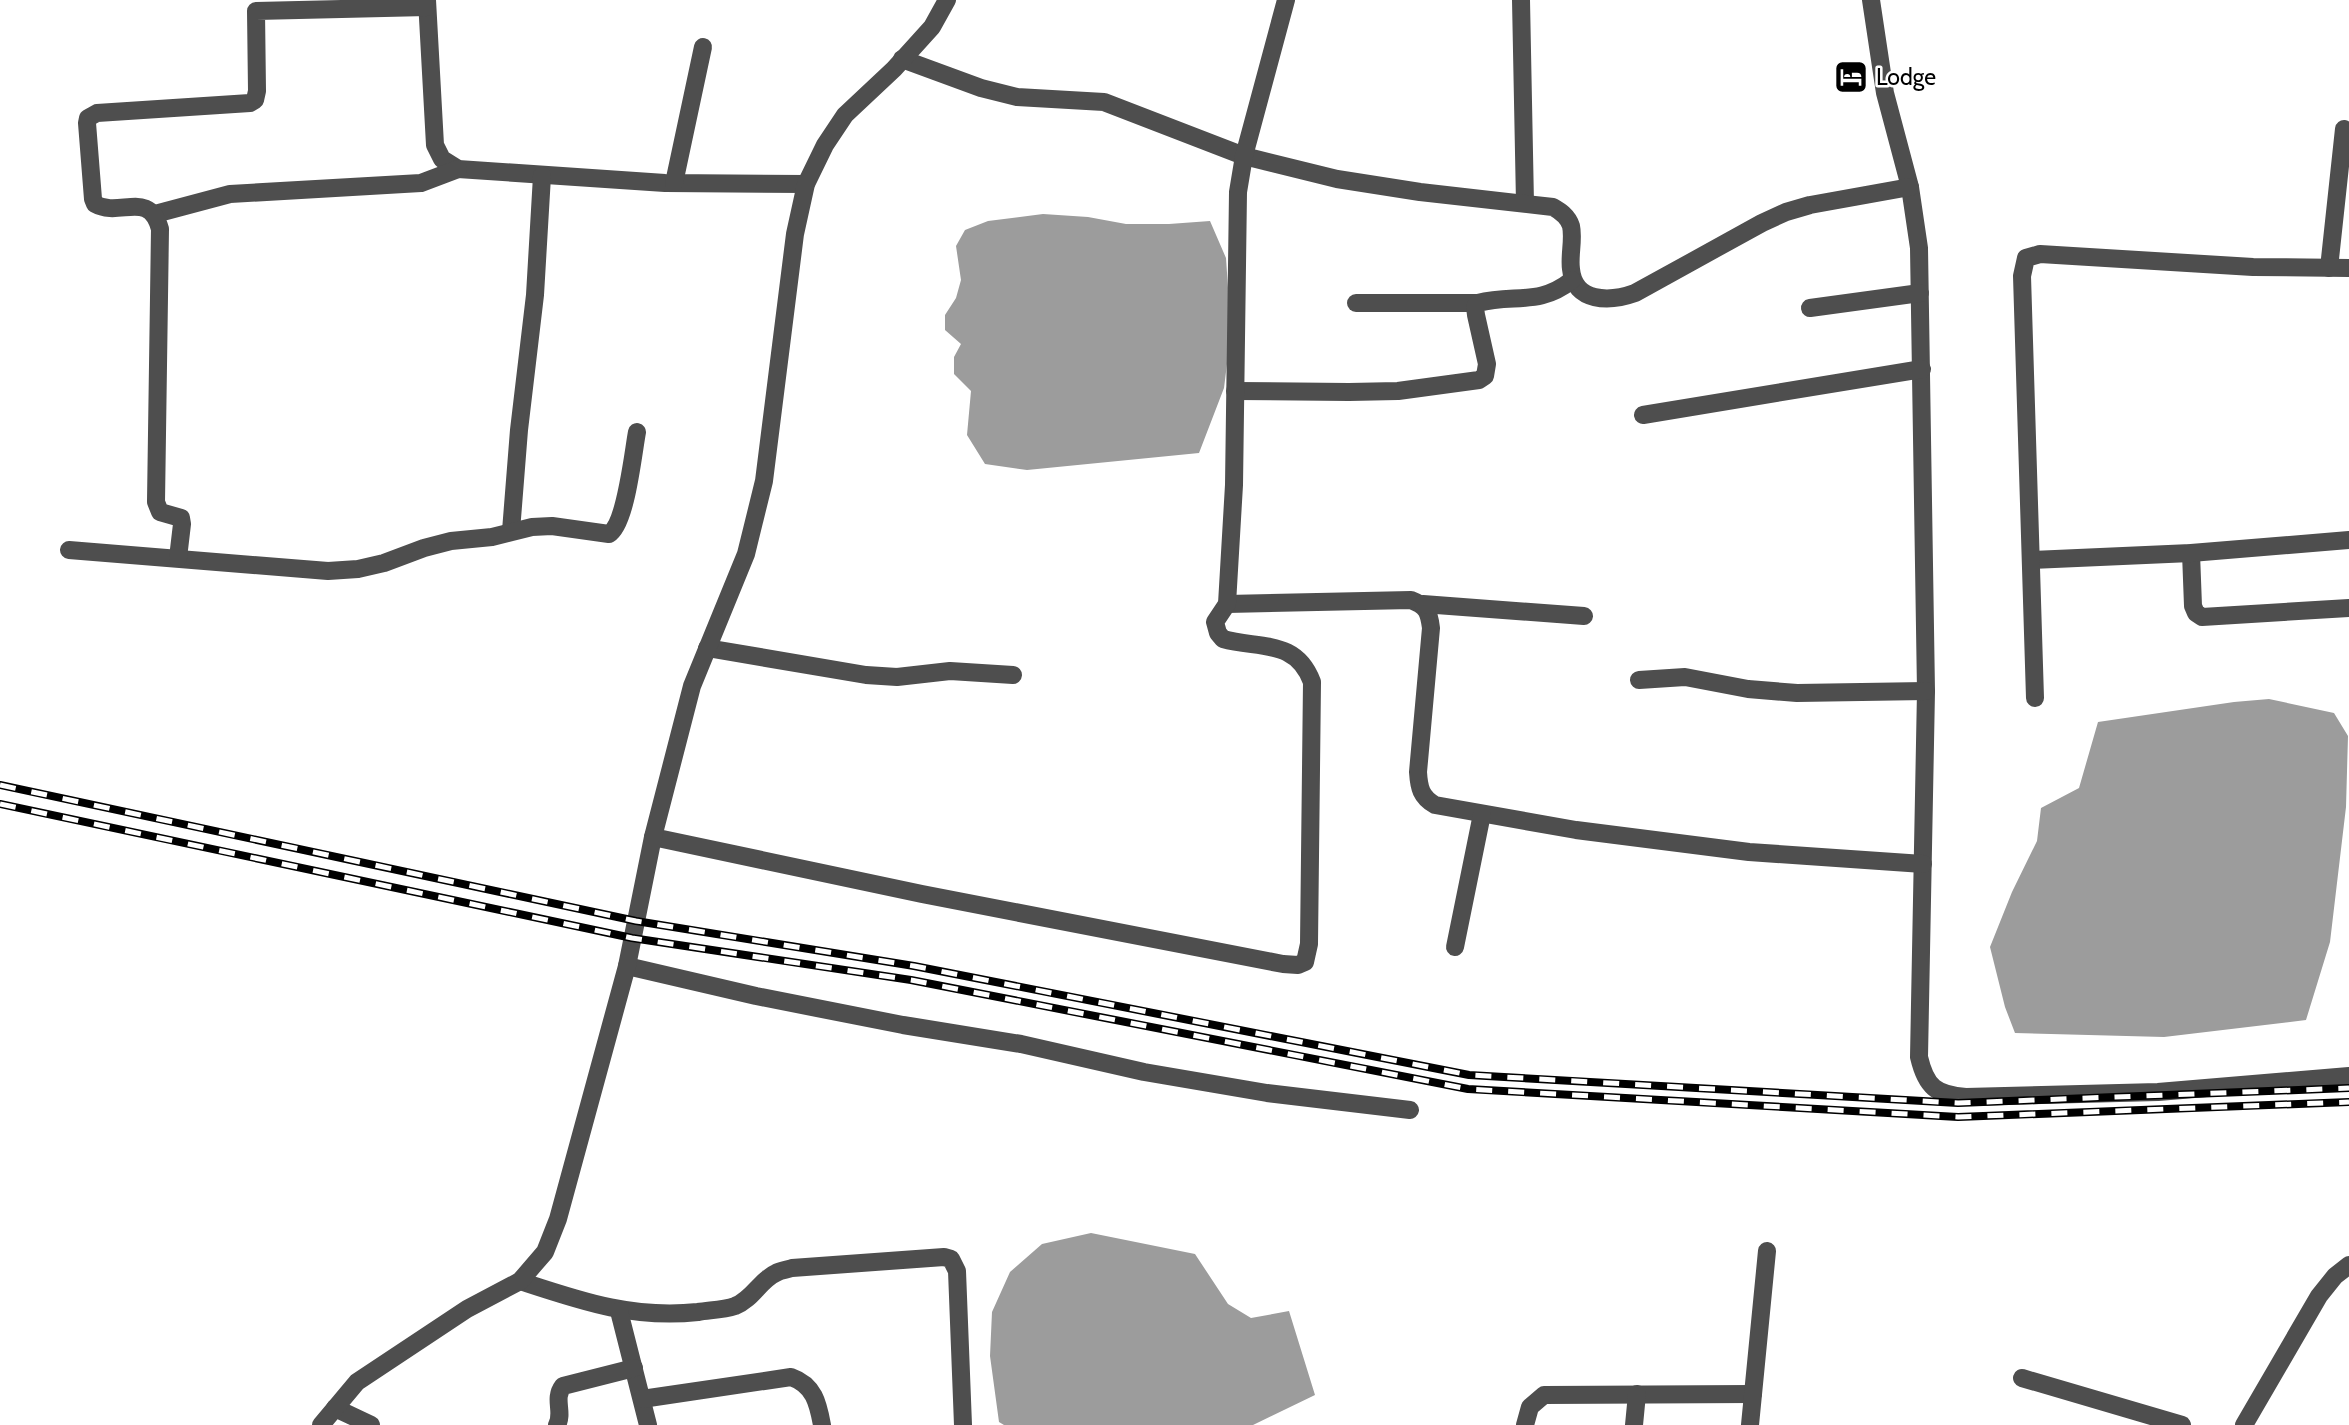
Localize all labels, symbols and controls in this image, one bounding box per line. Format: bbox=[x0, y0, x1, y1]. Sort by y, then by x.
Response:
hotel icon: Lodge bbox=[1832, 58, 1870, 96]
place label: Lodge bbox=[1876, 63, 1936, 91]

